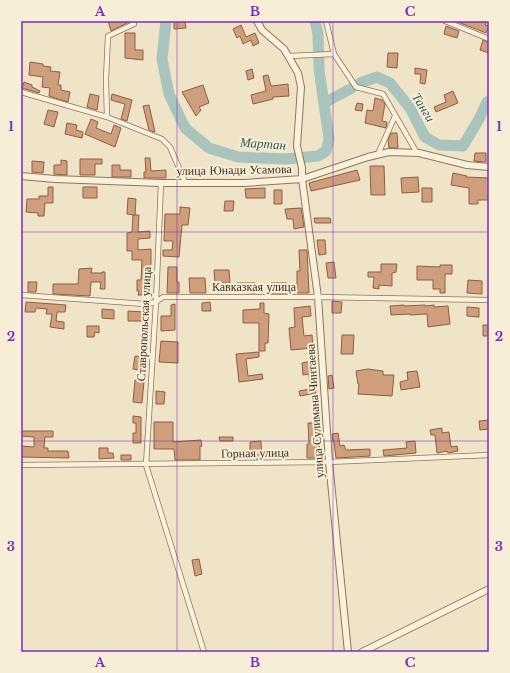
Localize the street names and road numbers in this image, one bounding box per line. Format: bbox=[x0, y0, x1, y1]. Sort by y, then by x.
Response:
street label: улица Юнади Усамова bbox=[176, 161, 292, 178]
street label: Ставропольская улица bbox=[133, 266, 154, 382]
street label: Кавказкая улица bbox=[212, 279, 297, 294]
street label: улица Сулимана Чинтаева bbox=[302, 343, 327, 479]
street label: Горная улица bbox=[221, 444, 290, 461]

